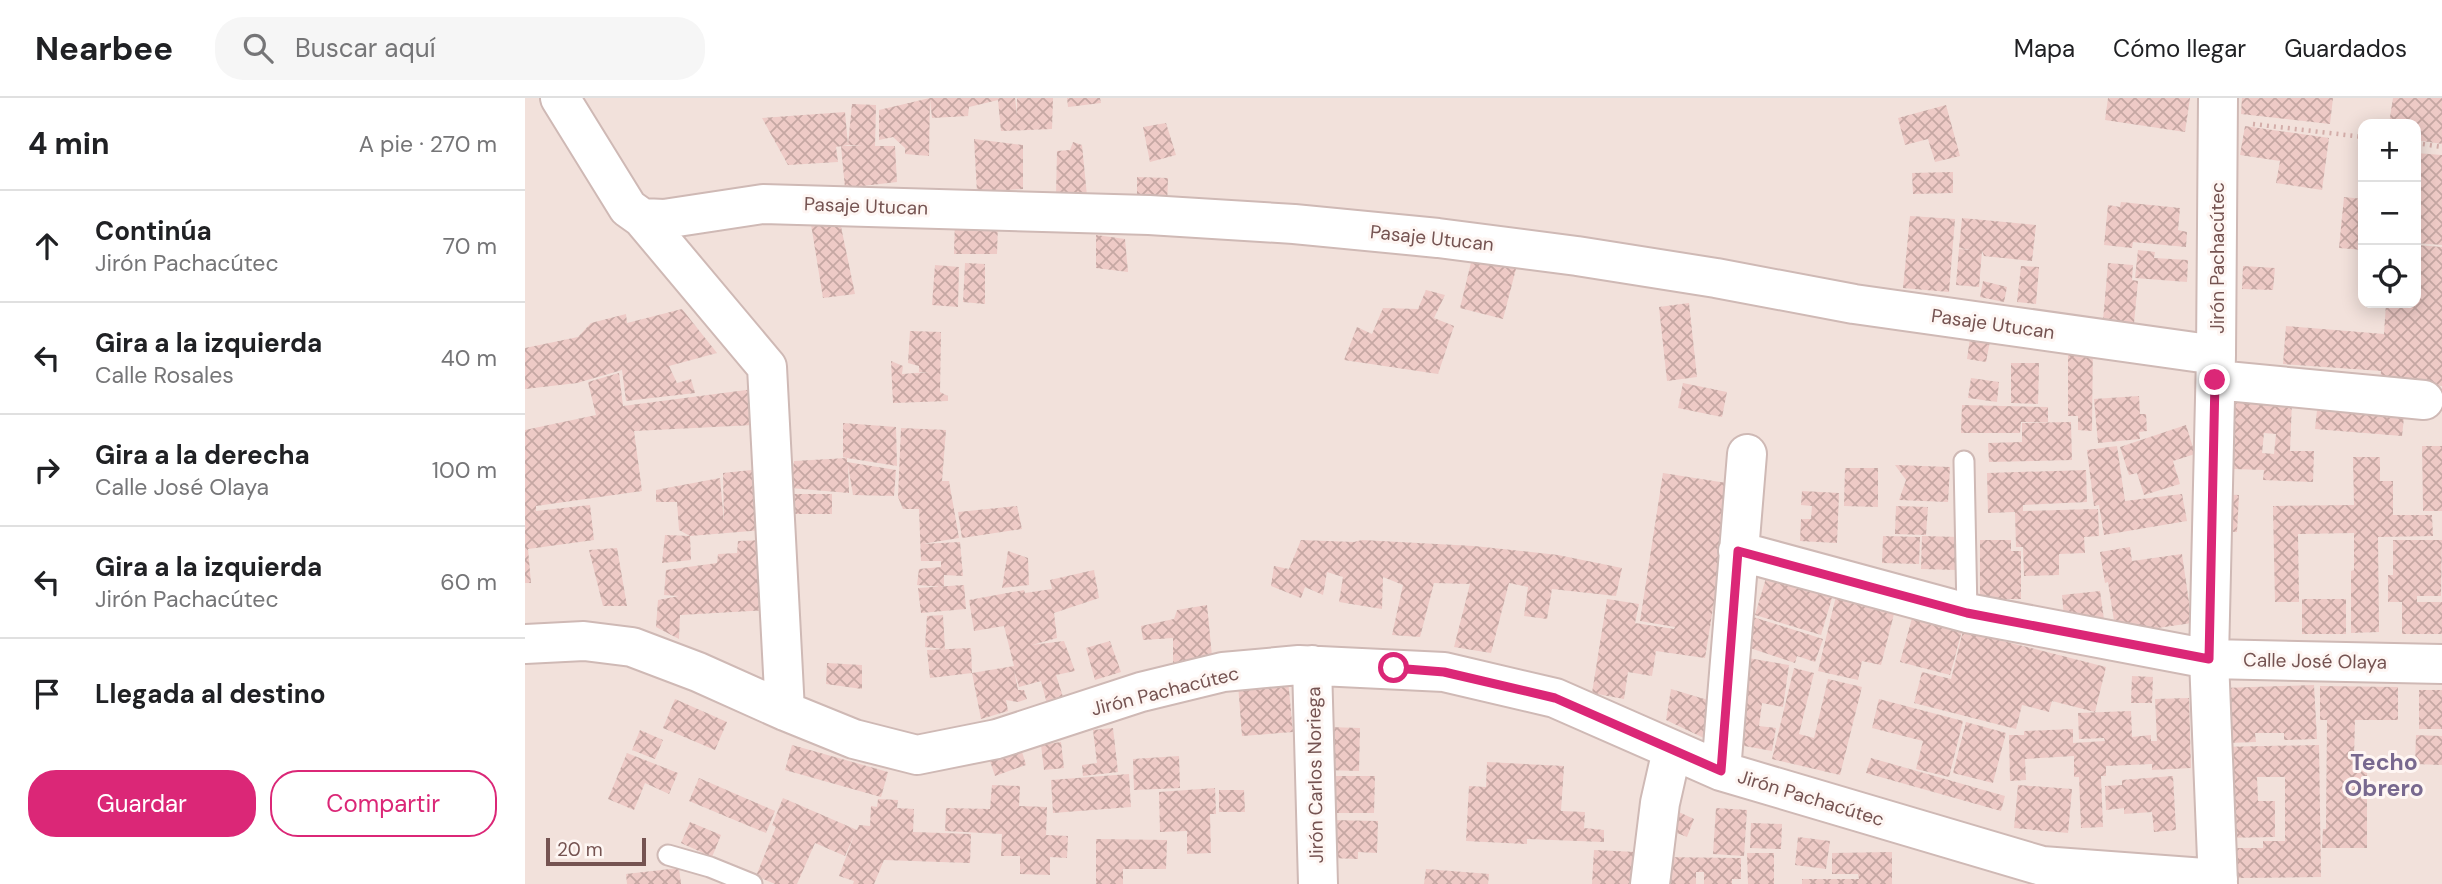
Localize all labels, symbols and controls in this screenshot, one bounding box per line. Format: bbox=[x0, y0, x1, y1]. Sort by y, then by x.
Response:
search box bbox=[215, 17, 705, 80]
text: Nearbee bbox=[35, 27, 173, 70]
icon: search bbox=[239, 29, 277, 67]
text: Buscar aquí bbox=[295, 31, 435, 65]
text: Mapa bbox=[2014, 33, 2075, 64]
text: Cómo llegar bbox=[2113, 33, 2246, 64]
text: Guardados bbox=[2284, 33, 2407, 64]
map controls bbox=[2358, 119, 2421, 308]
button: + bbox=[2358, 119, 2421, 182]
text: 4 min bbox=[28, 124, 110, 163]
text: A pie · 270 m bbox=[359, 129, 497, 159]
street label: Jirón Pachacútec bbox=[2205, 182, 2230, 334]
button: − bbox=[2358, 182, 2421, 245]
street label: Pasaje Utucan bbox=[804, 191, 928, 221]
text: Continúa bbox=[95, 214, 212, 248]
street label: Pasaje Utucan bbox=[1369, 219, 1495, 257]
icon: ahead bbox=[28, 227, 66, 265]
text: 70 m bbox=[443, 231, 497, 261]
button: locate bbox=[2358, 245, 2421, 308]
text: Jirón Pachacútec bbox=[95, 248, 279, 278]
street label: Pasaje Utucan bbox=[1930, 303, 2056, 345]
text: Gira a la izquierda bbox=[95, 326, 322, 360]
icon: left bbox=[28, 339, 66, 377]
text: 40 m bbox=[441, 343, 497, 373]
text: Calle Rosales bbox=[95, 360, 234, 390]
route end bbox=[2199, 364, 2230, 395]
text: Gira a la derecha bbox=[95, 438, 310, 472]
icon: right bbox=[28, 451, 66, 489]
text: 100 m bbox=[432, 455, 497, 485]
text: Calle José Olaya bbox=[95, 472, 269, 502]
text: Gira a la izquierda bbox=[95, 550, 322, 584]
icon: left bbox=[28, 563, 66, 601]
text: 60 m bbox=[440, 567, 497, 597]
text: Jirón Pachacútec bbox=[95, 584, 279, 614]
street label: Calle José Olaya bbox=[2243, 647, 2387, 675]
route start bbox=[1378, 652, 1409, 683]
street label: Jirón Pachacútec bbox=[1088, 661, 1242, 721]
icon: arrive bbox=[28, 675, 66, 713]
text: Llegada al destino bbox=[95, 677, 326, 711]
street label: Jirón Carlos Noriega bbox=[1301, 686, 1329, 864]
district label: Techo Obrero bbox=[2344, 747, 2424, 803]
street label: Jirón Pachacútec bbox=[1735, 764, 1887, 832]
button: Guardar bbox=[28, 770, 256, 837]
button: Compartir bbox=[270, 770, 497, 837]
scale bar bbox=[546, 835, 646, 867]
text: 20 m bbox=[557, 837, 603, 862]

